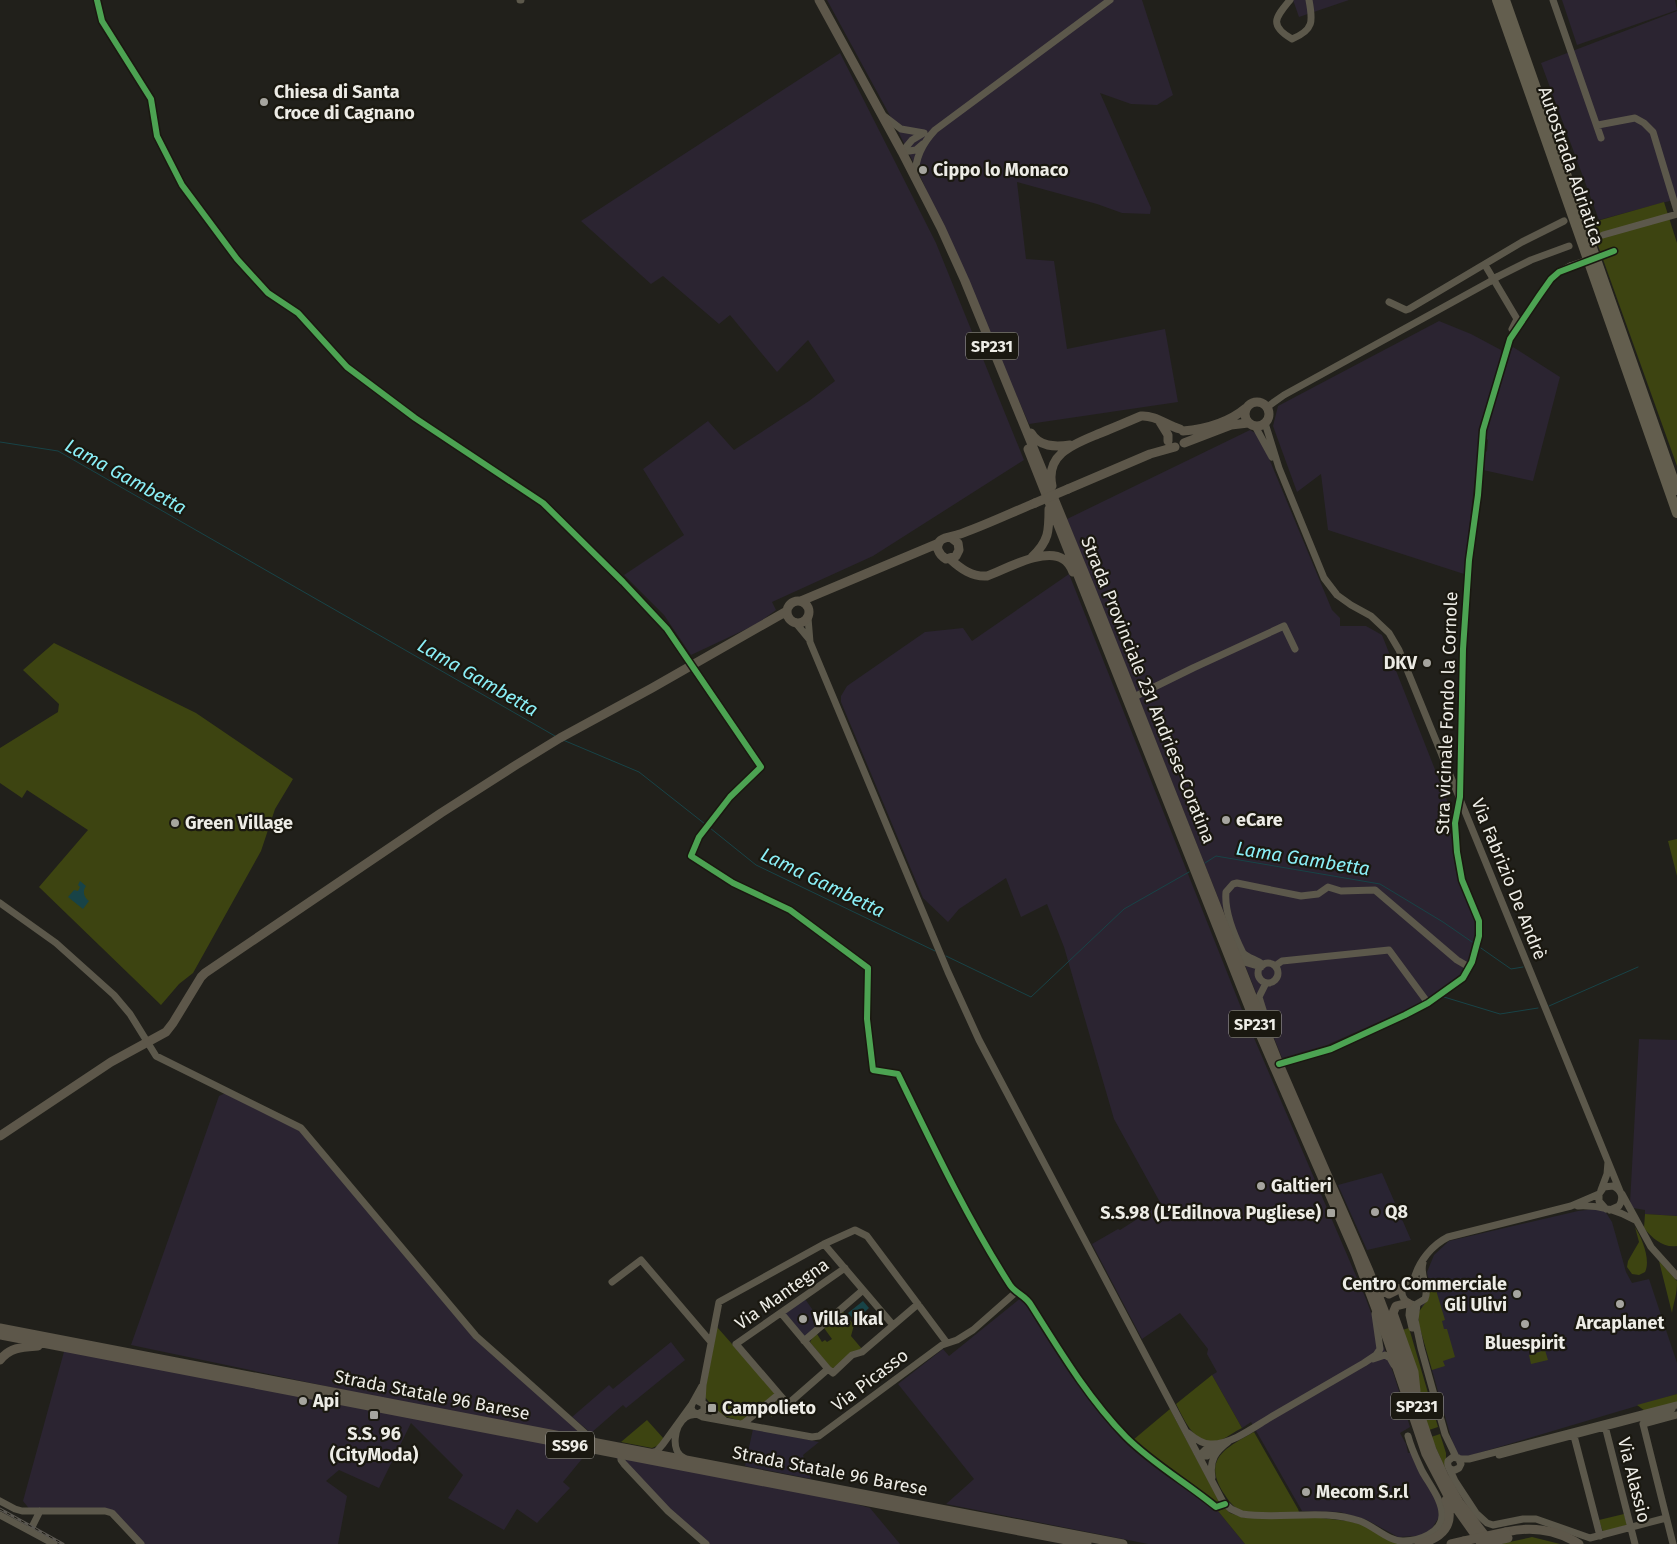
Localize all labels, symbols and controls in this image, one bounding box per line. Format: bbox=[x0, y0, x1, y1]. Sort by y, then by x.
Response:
place label: Chiesa di Santa Croce di Cagnano bbox=[274, 81, 415, 124]
street label: Autostrada Adriatica bbox=[1533, 84, 1609, 248]
marker: Chiesa di Santa Croce di Cagnano bbox=[258, 96, 270, 108]
place label: Cippo lo Monaco bbox=[933, 159, 1068, 181]
marker: Cippo lo Monaco bbox=[917, 164, 929, 176]
road number: SP231 bbox=[966, 332, 1018, 360]
water label: Lama Gambetta bbox=[61, 434, 190, 519]
street label: Strada Provinciale 231 Andriese-Coratina bbox=[1076, 533, 1220, 847]
street label: Stra vicinale Fondo la Cornole bbox=[1432, 591, 1462, 835]
water label: Lama Gambetta bbox=[414, 634, 542, 721]
place label: DKV bbox=[1384, 652, 1418, 674]
marker: DKV bbox=[1421, 657, 1433, 669]
street label: Via Fabrizio De Andrè bbox=[1467, 795, 1551, 963]
place label: eCare bbox=[1236, 809, 1283, 831]
place label: Green Village bbox=[185, 812, 293, 834]
marker: eCare bbox=[1220, 814, 1232, 826]
marker: Green Village bbox=[169, 817, 181, 829]
water label: Lama Gambetta bbox=[1234, 837, 1371, 880]
water label: Lama Gambetta bbox=[757, 843, 889, 922]
road number: SP231 bbox=[1229, 1011, 1281, 1038]
place label: Galtieri bbox=[1271, 1175, 1332, 1197]
marker: Galtieri bbox=[1255, 1180, 1267, 1192]
place label: Q8 bbox=[1385, 1201, 1408, 1223]
place label: S.S.98 (L’Edilnova Pugliese) bbox=[1100, 1202, 1321, 1224]
marker: Q8 bbox=[1369, 1206, 1381, 1218]
marker: S.S.98 (L’Edilnova Pugliese) bbox=[1325, 1207, 1337, 1219]
street label: Via Mantegna bbox=[731, 1254, 833, 1334]
place label: Centro Commerciale Gli Ulivi bbox=[1342, 1273, 1507, 1316]
marker: Centro Commerciale Gli Ulivi bbox=[1511, 1288, 1523, 1300]
marker: Arcaplanet bbox=[1614, 1298, 1626, 1310]
place label: Villa Ikal bbox=[812, 1308, 884, 1330]
place label: Arcaplanet bbox=[1575, 1312, 1665, 1334]
marker: Villa Ikal bbox=[797, 1313, 809, 1325]
marker: Bluespirit bbox=[1519, 1318, 1531, 1330]
place label: Bluespirit bbox=[1485, 1332, 1566, 1354]
street label: Via Picasso bbox=[827, 1344, 913, 1416]
street label: Strada Statale 96 Barese bbox=[332, 1365, 532, 1425]
place label: Api bbox=[312, 1390, 339, 1412]
road number: SP231 bbox=[1391, 1392, 1443, 1420]
marker: Api bbox=[297, 1395, 309, 1407]
place label: Campolieto bbox=[722, 1397, 816, 1419]
marker: Campolieto bbox=[706, 1402, 718, 1414]
marker: S.S. 96 (CityModa) bbox=[368, 1409, 380, 1421]
place label: S.S. 96 (CityModa) bbox=[330, 1423, 418, 1466]
road number: SS96 bbox=[546, 1432, 594, 1458]
street label: Via Alassio bbox=[1613, 1435, 1655, 1525]
street label: Strada Statale 96 Barese bbox=[730, 1441, 930, 1501]
place label: Mecom S.r.l bbox=[1316, 1481, 1409, 1503]
marker: Mecom S.r.l bbox=[1300, 1486, 1312, 1498]

